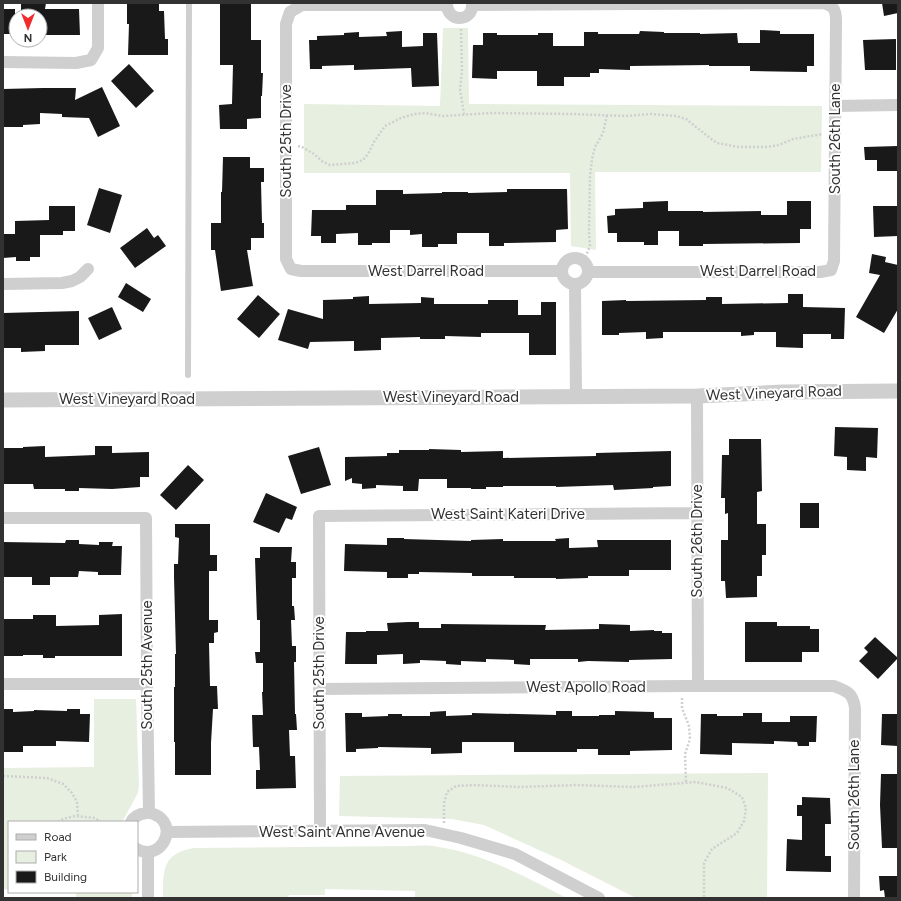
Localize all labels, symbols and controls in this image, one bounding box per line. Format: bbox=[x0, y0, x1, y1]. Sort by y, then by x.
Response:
north arrow bbox=[8, 8, 48, 48]
text: N bbox=[24, 31, 32, 44]
street label: South 25th Drive bbox=[277, 84, 295, 198]
street label: South 26th Lane bbox=[826, 84, 844, 194]
street label: West Darrel Road bbox=[368, 262, 484, 280]
street label: West Darrel Road bbox=[700, 262, 816, 280]
street label: West Vineyard Road bbox=[706, 382, 842, 404]
street label: West Vineyard Road bbox=[383, 388, 519, 406]
street label: West Vineyard Road bbox=[59, 390, 195, 408]
street label: South 26th Drive bbox=[688, 484, 706, 598]
street label: West Saint Kateri Drive bbox=[431, 505, 585, 523]
street label: South 25th Avenue bbox=[138, 600, 156, 730]
street label: South 25th Drive bbox=[310, 616, 328, 730]
street label: West Apollo Road bbox=[526, 678, 646, 696]
street label: South 26th Lane bbox=[845, 740, 863, 850]
legend bbox=[8, 821, 138, 893]
street label: West Saint Anne Avenue bbox=[259, 823, 425, 841]
text: Road bbox=[44, 830, 72, 844]
text: Park bbox=[44, 850, 67, 864]
text: Building bbox=[44, 870, 87, 884]

